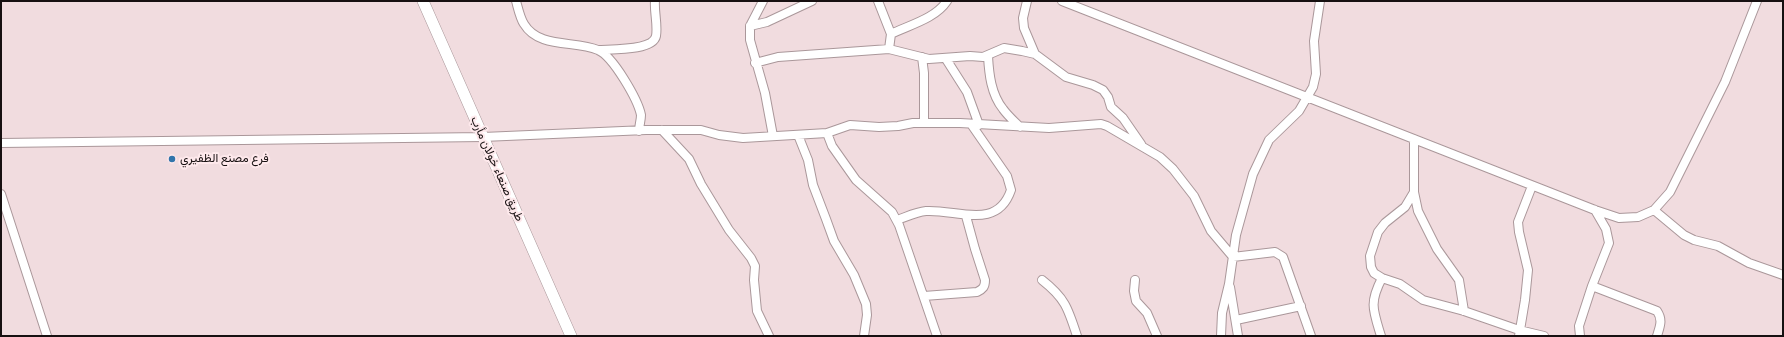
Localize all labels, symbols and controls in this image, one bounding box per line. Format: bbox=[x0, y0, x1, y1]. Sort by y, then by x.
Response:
street label: طريق صنعاء خولان مأرب bbox=[467, 114, 527, 224]
place label: فرع مصنع الظفيري bbox=[180, 152, 269, 166]
marker: فرع مصنع الظفيري bbox=[167, 154, 177, 164]

